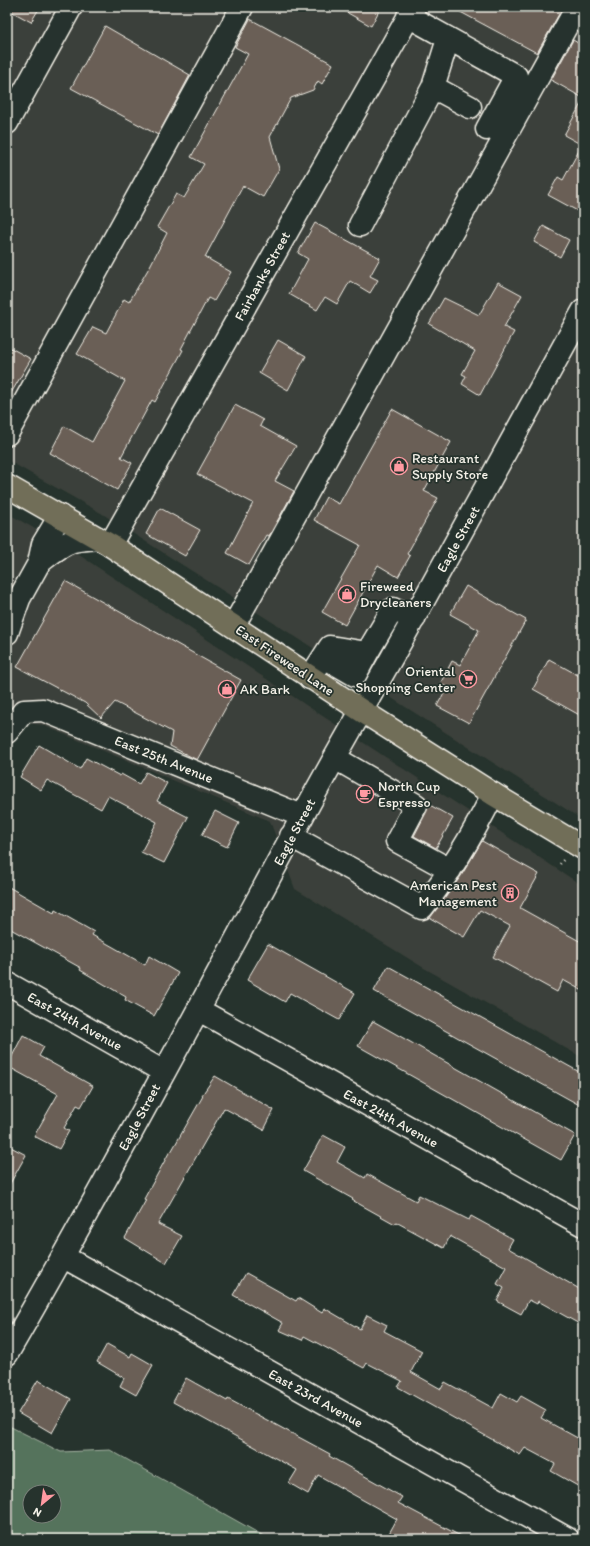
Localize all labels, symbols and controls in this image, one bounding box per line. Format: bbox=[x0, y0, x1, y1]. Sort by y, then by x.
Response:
street label: Fairbanks Street bbox=[231, 229, 294, 324]
place label: Restaurant Supply Store bbox=[412, 450, 488, 483]
shop icon: Restaurant Supply Store bbox=[389, 456, 409, 476]
street label: Eagle Street bbox=[433, 503, 484, 575]
place label: Fireweed Drycleaners bbox=[360, 578, 431, 611]
shop icon: Fireweed Drycleaners bbox=[337, 584, 357, 604]
street label: East Fireweed Lane bbox=[232, 621, 337, 700]
place label: Oriental Shopping Center bbox=[355, 663, 456, 696]
supermarket icon: Oriental Shopping Center bbox=[458, 669, 478, 689]
shop icon: AK Bark bbox=[217, 679, 237, 699]
place label: AK Bark bbox=[240, 681, 290, 698]
street label: East 25th Avenue bbox=[112, 732, 216, 787]
place label: North Cup Espresso bbox=[378, 778, 440, 811]
cafe icon: North Cup Espresso bbox=[355, 784, 375, 804]
street label: Eagle Street bbox=[270, 796, 319, 869]
place label: American Pest Management bbox=[410, 877, 497, 910]
building icon: American Pest Management bbox=[500, 883, 520, 903]
street label: East 24th Avenue bbox=[24, 988, 125, 1055]
street label: Eagle Street bbox=[115, 1081, 164, 1154]
street label: East 24th Avenue bbox=[340, 1085, 441, 1152]
street label: East 23rd Avenue bbox=[265, 1365, 366, 1432]
north arrow bbox=[22, 1484, 62, 1524]
text: N bbox=[31, 1505, 44, 1520]

